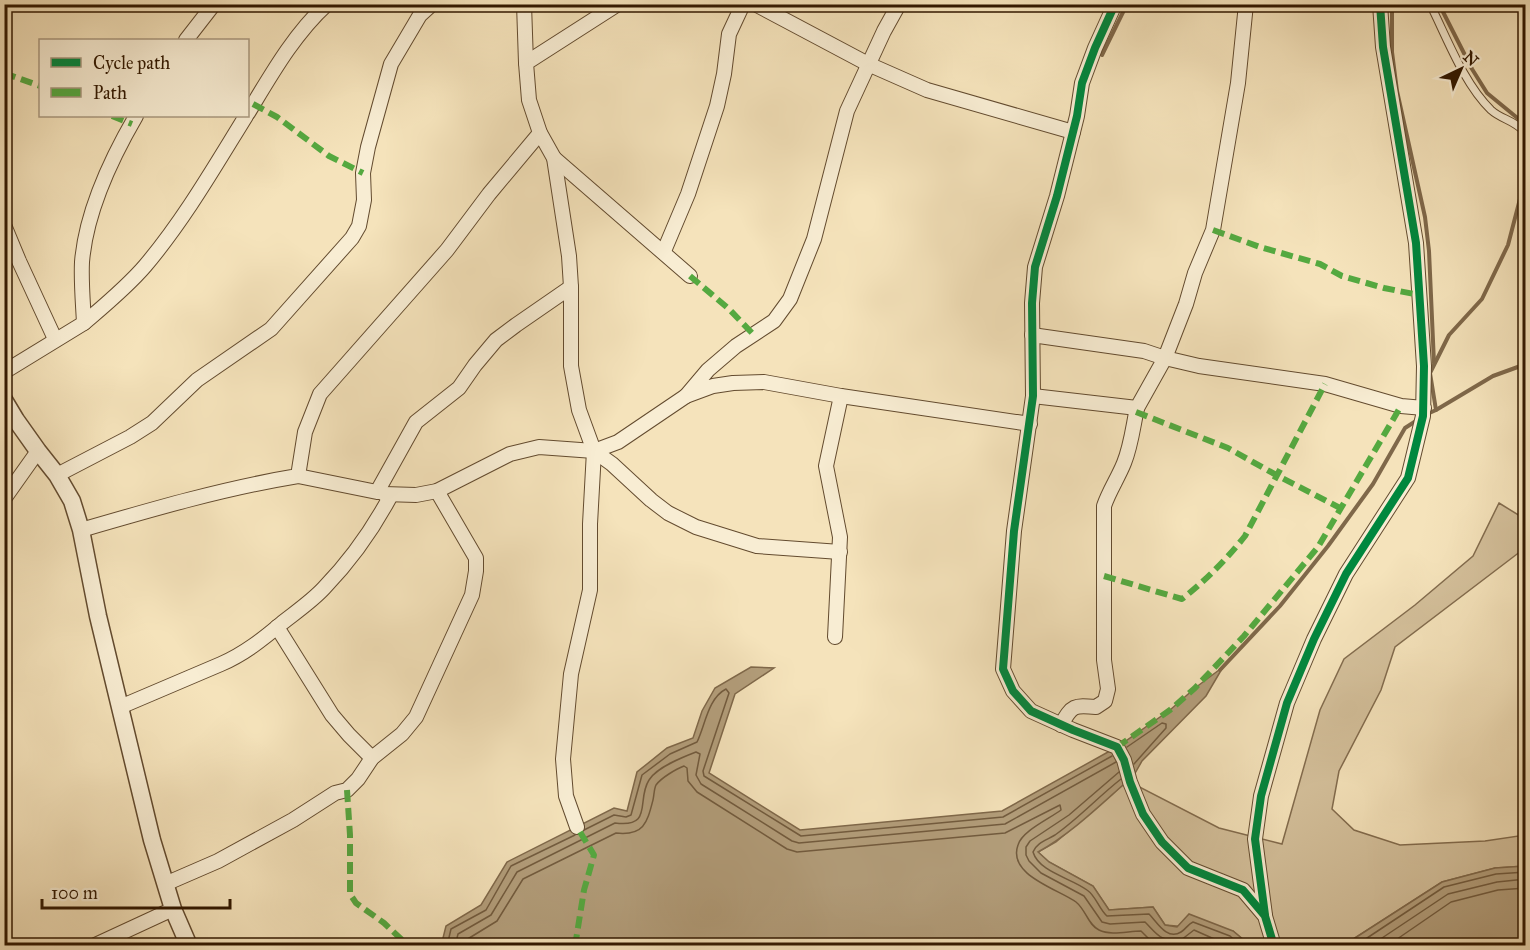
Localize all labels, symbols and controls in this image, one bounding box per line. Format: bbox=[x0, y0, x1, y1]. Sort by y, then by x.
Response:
legend bbox=[39, 39, 249, 117]
north arrow bbox=[1431, 39, 1491, 99]
text: N bbox=[1460, 47, 1483, 70]
text: Cycle path bbox=[93, 52, 170, 74]
text: Path bbox=[93, 82, 127, 104]
scale bar bbox=[42, 872, 230, 910]
text: 100 m bbox=[51, 882, 98, 904]

